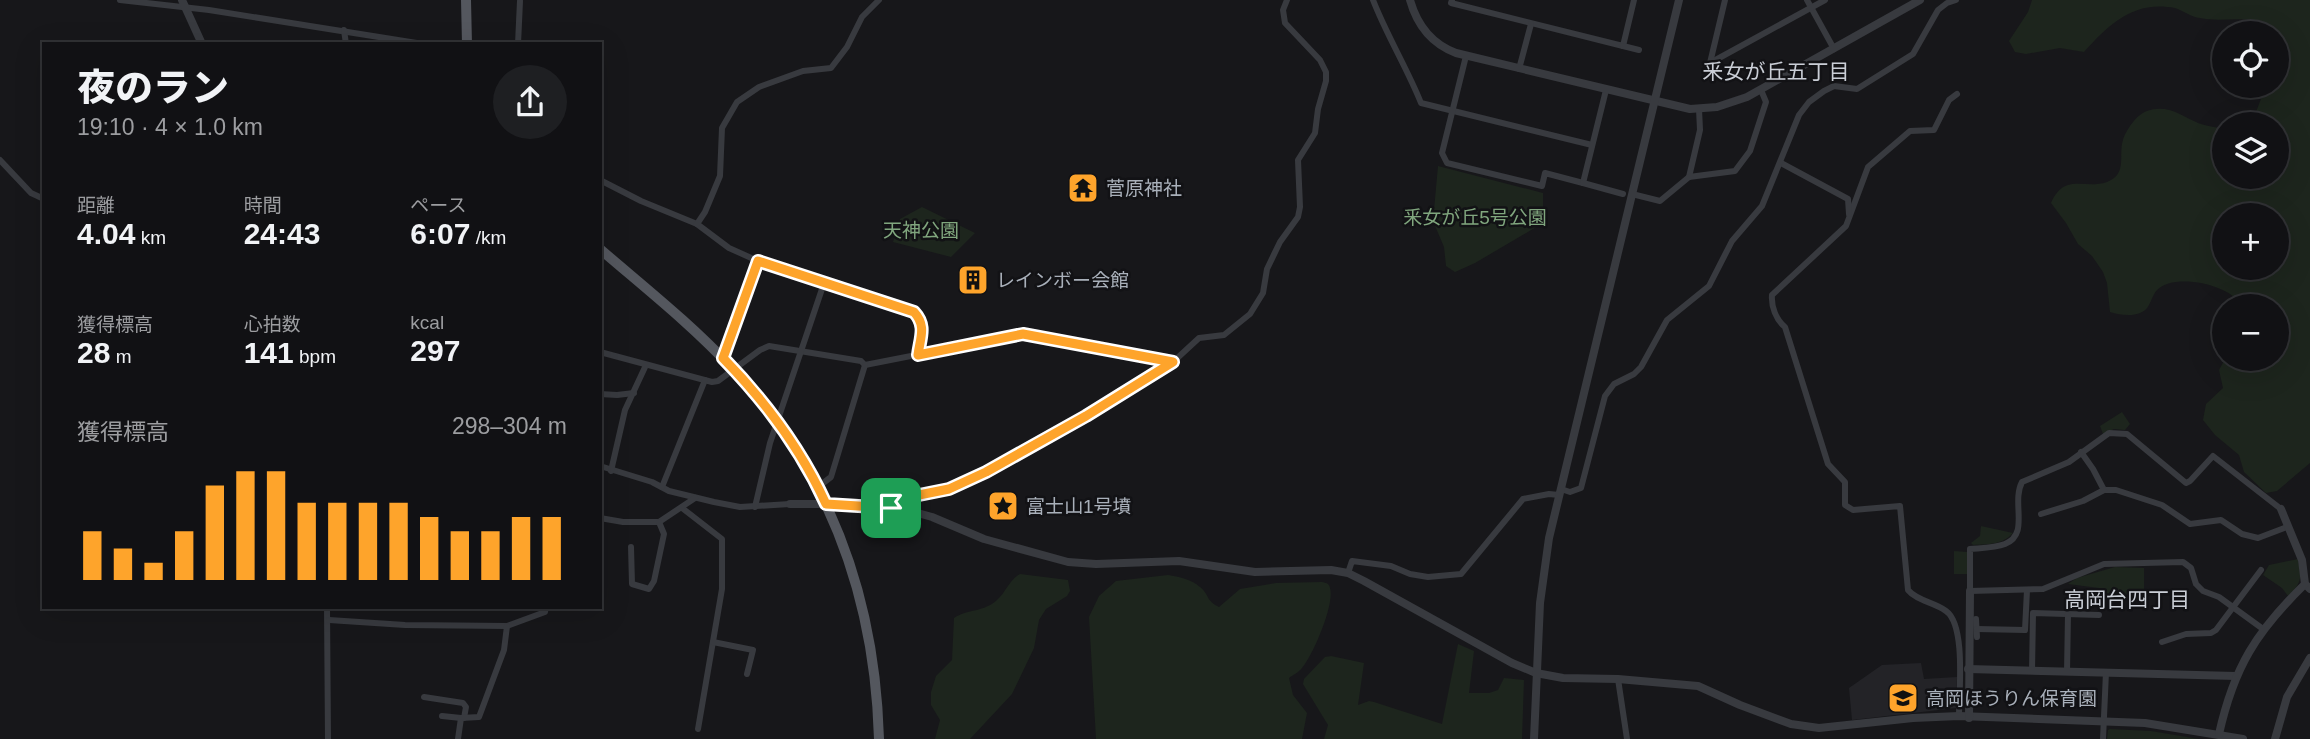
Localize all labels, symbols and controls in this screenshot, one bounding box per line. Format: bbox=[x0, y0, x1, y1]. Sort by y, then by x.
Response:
map controls bbox=[2212, 21, 2289, 371]
button: locate bbox=[2212, 21, 2289, 98]
district label: 釆女が丘五丁目 bbox=[1703, 60, 1850, 83]
button: share bbox=[493, 65, 567, 139]
text: 夜のラン bbox=[77, 67, 229, 109]
button: layers bbox=[2212, 112, 2289, 189]
text: 19:10 · 4 × 1.0 km bbox=[77, 114, 263, 140]
temple icon: 菅原神社 bbox=[1066, 171, 1100, 205]
place label: 菅原神社 bbox=[1106, 178, 1182, 199]
text: 距離 bbox=[77, 195, 115, 216]
text: 時間 bbox=[244, 195, 282, 216]
text: ペース bbox=[410, 195, 466, 216]
button: + bbox=[2212, 203, 2289, 280]
park label: 釆女が丘5号公園 bbox=[1403, 207, 1547, 228]
text: 4.04 bbox=[77, 217, 135, 250]
text: 24:43 bbox=[244, 217, 320, 250]
text: 6:07 bbox=[410, 217, 470, 250]
park label: 天神公園 bbox=[883, 220, 959, 241]
text: km bbox=[135, 227, 166, 248]
text: /km bbox=[470, 227, 506, 248]
building icon: レインボー会館 bbox=[956, 263, 990, 297]
place label: レインボー会館 bbox=[996, 270, 1129, 291]
button: − bbox=[2212, 294, 2289, 371]
text: kcal bbox=[410, 312, 444, 333]
text: 獲得標高 bbox=[77, 314, 153, 335]
text: 心拍数 bbox=[244, 314, 301, 335]
text: 297 bbox=[410, 334, 460, 367]
text: 28 bbox=[77, 336, 110, 369]
text: 141 bbox=[244, 336, 294, 369]
text: m bbox=[110, 346, 131, 367]
text: bpm bbox=[294, 346, 336, 367]
text: 298–304 m bbox=[452, 413, 567, 439]
text: 獲得標高 bbox=[77, 419, 169, 445]
pin bbox=[861, 478, 921, 538]
icon: arrive bbox=[872, 489, 910, 527]
place icon: 富士山1号墳 bbox=[986, 489, 1020, 523]
place label: 富士山1号墳 bbox=[1026, 496, 1132, 517]
district label: 高岡台四丁目 bbox=[2064, 588, 2190, 611]
school or university icon: 高岡ほうりん保育園 bbox=[1886, 681, 1920, 715]
place label: 高岡ほうりん保育園 bbox=[1926, 688, 2097, 709]

